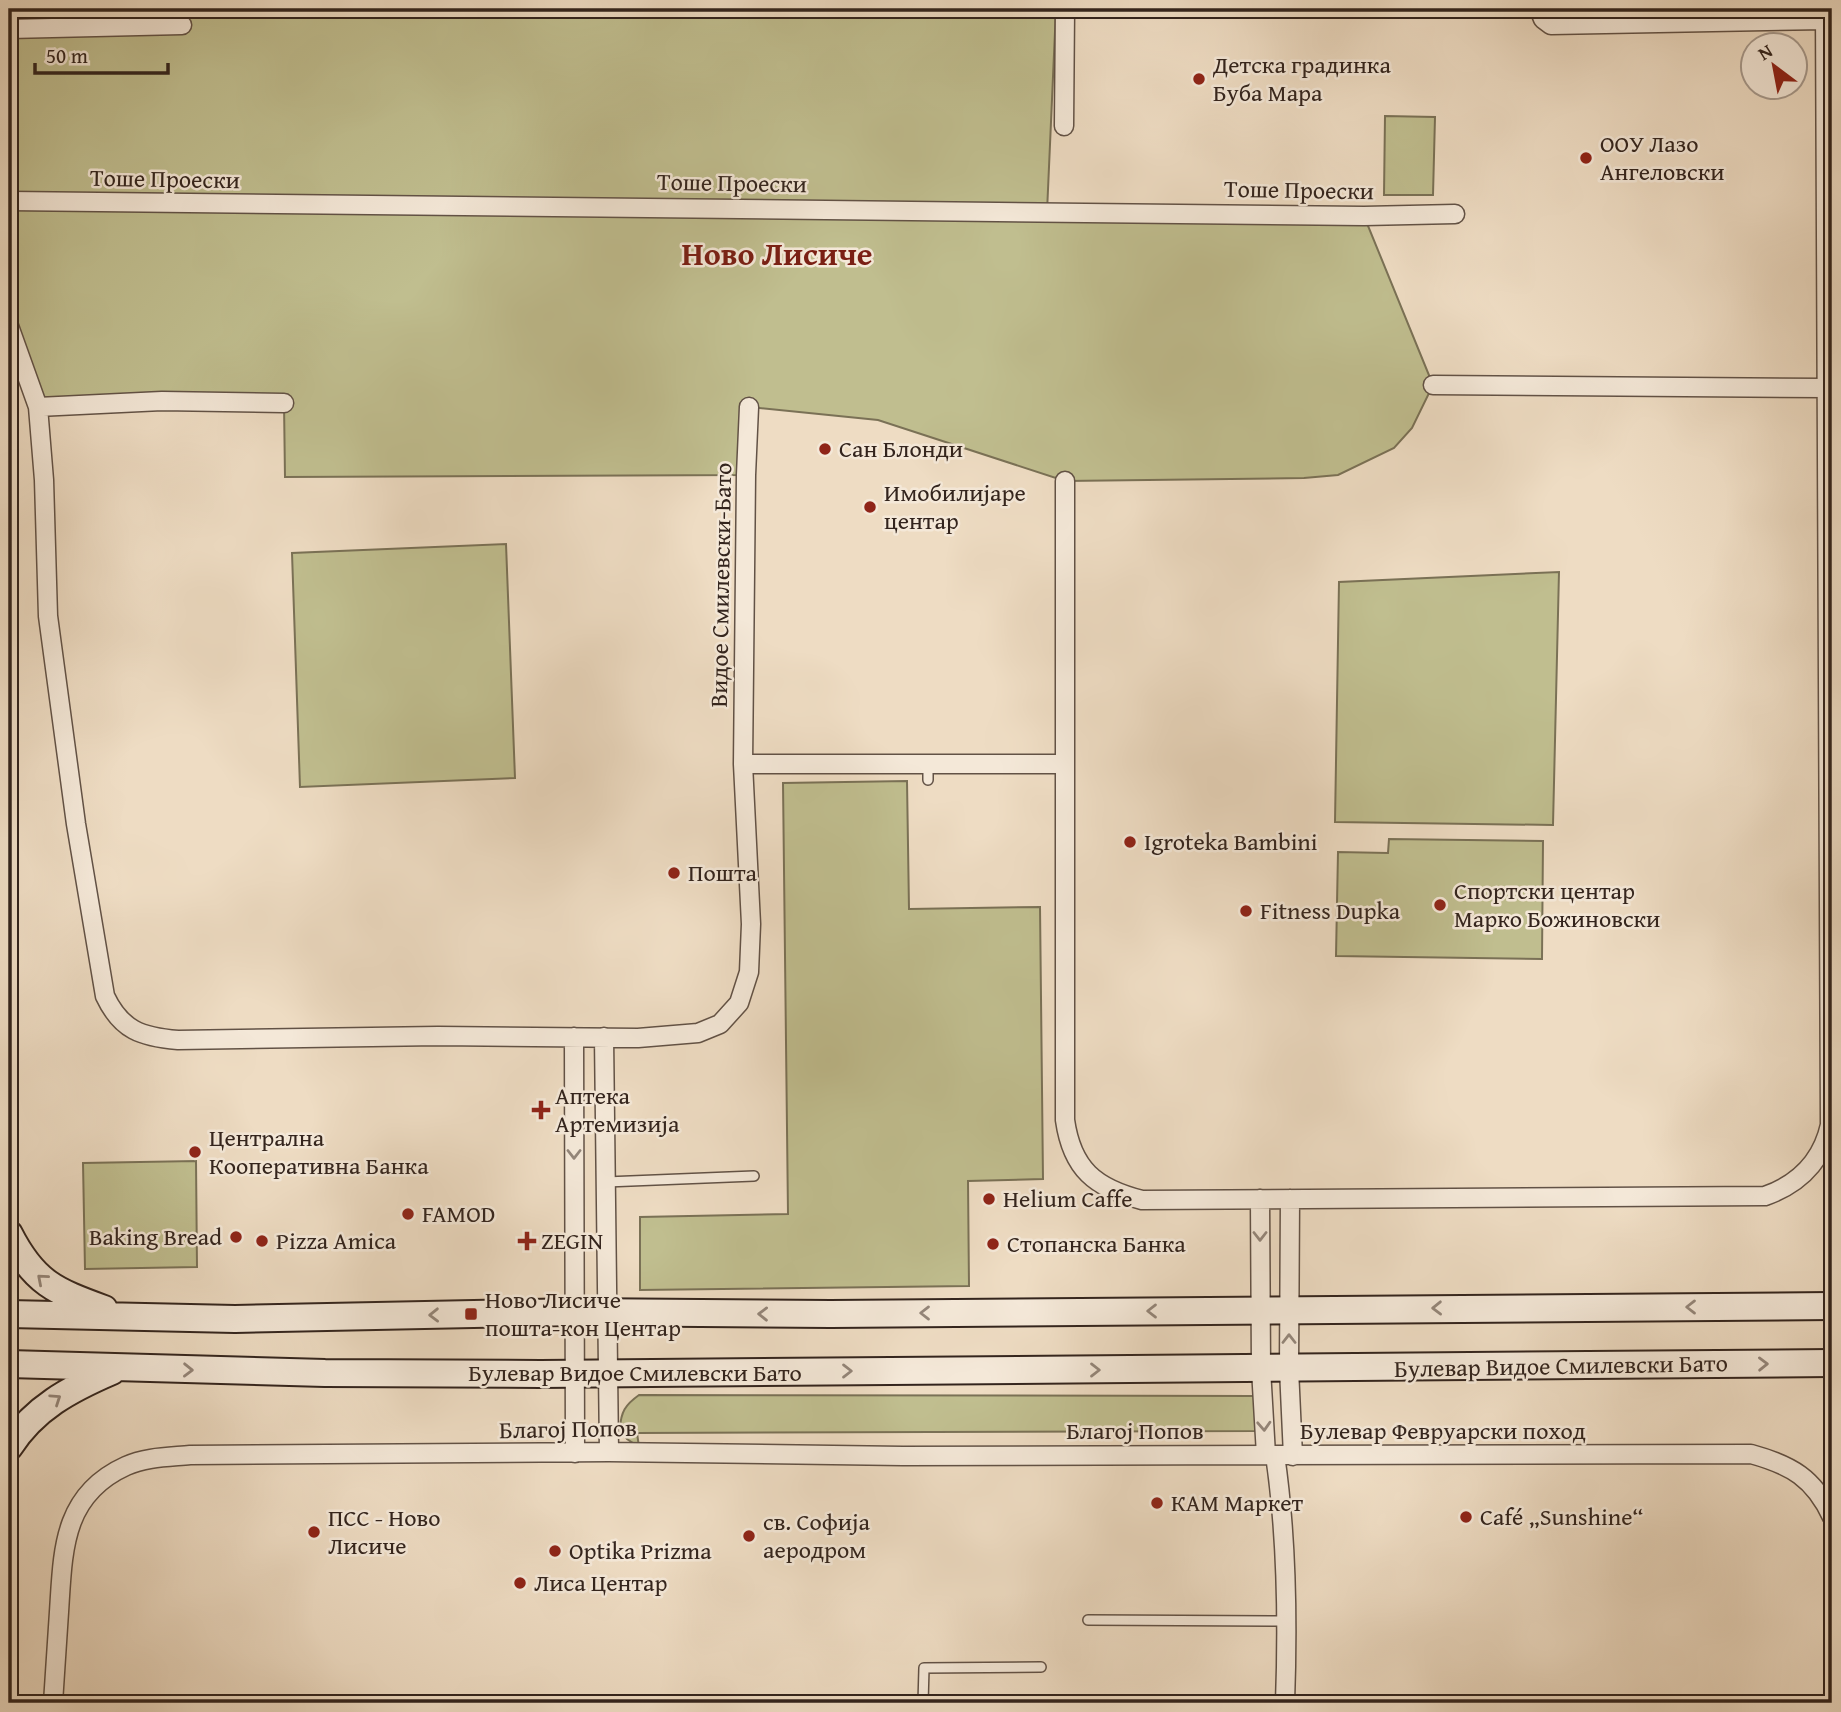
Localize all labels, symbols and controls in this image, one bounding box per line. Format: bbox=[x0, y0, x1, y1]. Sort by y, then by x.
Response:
scale bar bbox=[35, 32, 168, 76]
north arrow bbox=[1740, 32, 1810, 102]
text: N bbox=[1752, 36, 1778, 67]
text: 50 m bbox=[46, 40, 88, 71]
place label: Детска градинка Буба Мара bbox=[1212, 47, 1391, 110]
marker: Детска градинка Буба Мара bbox=[1191, 71, 1207, 87]
place label: ООУ Лазо Ангеловски bbox=[1600, 126, 1725, 189]
marker: ООУ Лазо Ангеловски bbox=[1578, 150, 1594, 166]
street label: Тоше Проески bbox=[90, 160, 240, 197]
street label: Тоше Проески bbox=[657, 164, 807, 201]
street label: Тоше Проески bbox=[1224, 171, 1374, 208]
district label: Ново Лисиче bbox=[681, 230, 873, 277]
place label: Сан Блонди bbox=[839, 431, 963, 466]
marker: Сан Блонди bbox=[817, 441, 833, 457]
street label: Видое Смилевски-Бато bbox=[701, 462, 740, 708]
place label: Имобилијаре центар bbox=[884, 475, 1026, 538]
marker: Имобилијаре центар bbox=[862, 499, 878, 515]
place label: Igroteka Bambini bbox=[1144, 824, 1318, 859]
marker: Igroteka Bambini bbox=[1122, 834, 1138, 850]
place label: Пошта bbox=[688, 855, 757, 890]
marker: Пошта bbox=[666, 865, 682, 881]
place label: Спортски центар Марко Божиновски bbox=[1454, 873, 1660, 936]
place label: Fitness Dupka bbox=[1260, 893, 1401, 928]
marker: Спортски центар Марко Божиновски bbox=[1432, 897, 1448, 913]
marker: Fitness Dupka bbox=[1238, 903, 1254, 919]
place label: Аптека Артемизија bbox=[555, 1078, 680, 1141]
marker: Аптека Артемизија bbox=[533, 1102, 549, 1118]
place label: Централна Кооперативна Банка bbox=[209, 1120, 429, 1183]
marker: Централна Кооперативна Банка bbox=[187, 1144, 203, 1160]
one-way arrow bbox=[566, 1149, 582, 1160]
place label: Helium Caffe bbox=[1003, 1181, 1133, 1216]
marker: Helium Caffe bbox=[981, 1191, 997, 1207]
place label: FAMOD bbox=[422, 1196, 495, 1231]
marker: FAMOD bbox=[400, 1206, 416, 1222]
place label: Baking Bread bbox=[89, 1219, 222, 1254]
place label: Pizza Amica bbox=[276, 1223, 397, 1258]
place label: ZEGIN bbox=[541, 1223, 603, 1258]
place label: Стопанска Банка bbox=[1007, 1226, 1186, 1261]
marker: Baking Bread bbox=[228, 1229, 244, 1245]
one-way arrow bbox=[1252, 1232, 1268, 1242]
marker: Pizza Amica bbox=[254, 1233, 270, 1249]
marker: ZEGIN bbox=[519, 1233, 535, 1249]
marker: Стопанска Банка bbox=[985, 1236, 1001, 1252]
one-way arrow bbox=[37, 1275, 50, 1287]
place label: Ново Лисиче пошта-кон Центар bbox=[485, 1282, 681, 1345]
one-way arrow bbox=[1685, 1299, 1695, 1315]
one-way arrow bbox=[1431, 1300, 1442, 1316]
one-way arrow bbox=[1147, 1303, 1157, 1319]
one-way arrow bbox=[919, 1305, 930, 1320]
marker: Ново Лисиче пошта-кон Центар bbox=[463, 1306, 479, 1322]
one-way arrow bbox=[757, 1306, 768, 1322]
one-way arrow bbox=[428, 1307, 439, 1322]
one-way arrow bbox=[1281, 1334, 1297, 1344]
street label: Булевар Видое Смилевски Бато bbox=[1394, 1345, 1728, 1386]
street label: Булевар Видое Смилевски Бато bbox=[468, 1355, 802, 1390]
one-way arrow bbox=[1758, 1356, 1768, 1372]
one-way arrow bbox=[183, 1362, 193, 1378]
one-way arrow bbox=[1091, 1362, 1101, 1378]
one-way arrow bbox=[842, 1364, 853, 1379]
one-way arrow bbox=[48, 1395, 61, 1407]
street label: Благој Попов bbox=[499, 1410, 637, 1447]
street label: Благој Попов bbox=[1066, 1413, 1204, 1448]
street label: Булевар Февруарски поход bbox=[1300, 1413, 1586, 1448]
one-way arrow bbox=[1257, 1421, 1272, 1432]
place label: КАМ Маркет bbox=[1171, 1485, 1303, 1520]
marker: КАМ Маркет bbox=[1149, 1495, 1165, 1511]
place label: Café „Sunshine“ bbox=[1480, 1499, 1643, 1534]
place label: ПСС - Ново Лисиче bbox=[328, 1500, 441, 1563]
place label: св. Софија аеродром bbox=[763, 1504, 871, 1567]
marker: Café „Sunshine“ bbox=[1458, 1509, 1474, 1525]
marker: ПСС - Ново Лисиче bbox=[306, 1524, 322, 1540]
marker: св. Софија аеродром bbox=[741, 1528, 757, 1544]
place label: Optika Prizma bbox=[569, 1533, 712, 1568]
marker: Optika Prizma bbox=[547, 1543, 563, 1559]
place label: Лиса Центар bbox=[534, 1565, 668, 1600]
marker: Лиса Центар bbox=[512, 1575, 528, 1591]

